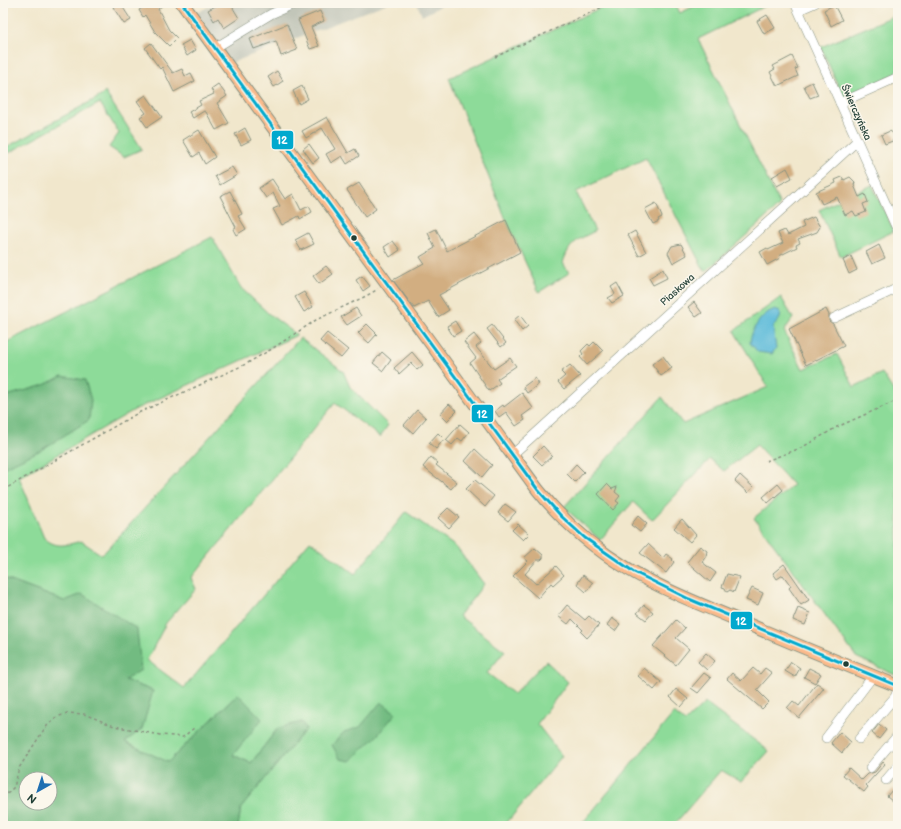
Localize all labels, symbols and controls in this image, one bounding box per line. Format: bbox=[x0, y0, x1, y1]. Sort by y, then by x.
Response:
street label: Świerczyńska bbox=[838, 83, 874, 142]
line badge: 12 bbox=[271, 130, 294, 150]
text: 12 bbox=[276, 134, 288, 147]
unlabelled marker bbox=[349, 233, 359, 243]
street label: Piaskowa bbox=[658, 271, 698, 308]
line badge: 12 bbox=[471, 404, 494, 423]
text: 12 bbox=[476, 408, 488, 421]
line badge: 12 bbox=[730, 611, 753, 630]
text: 12 bbox=[735, 615, 747, 628]
unlabelled marker bbox=[841, 659, 851, 669]
north arrow bbox=[18, 771, 58, 811]
text: N bbox=[25, 791, 39, 806]

